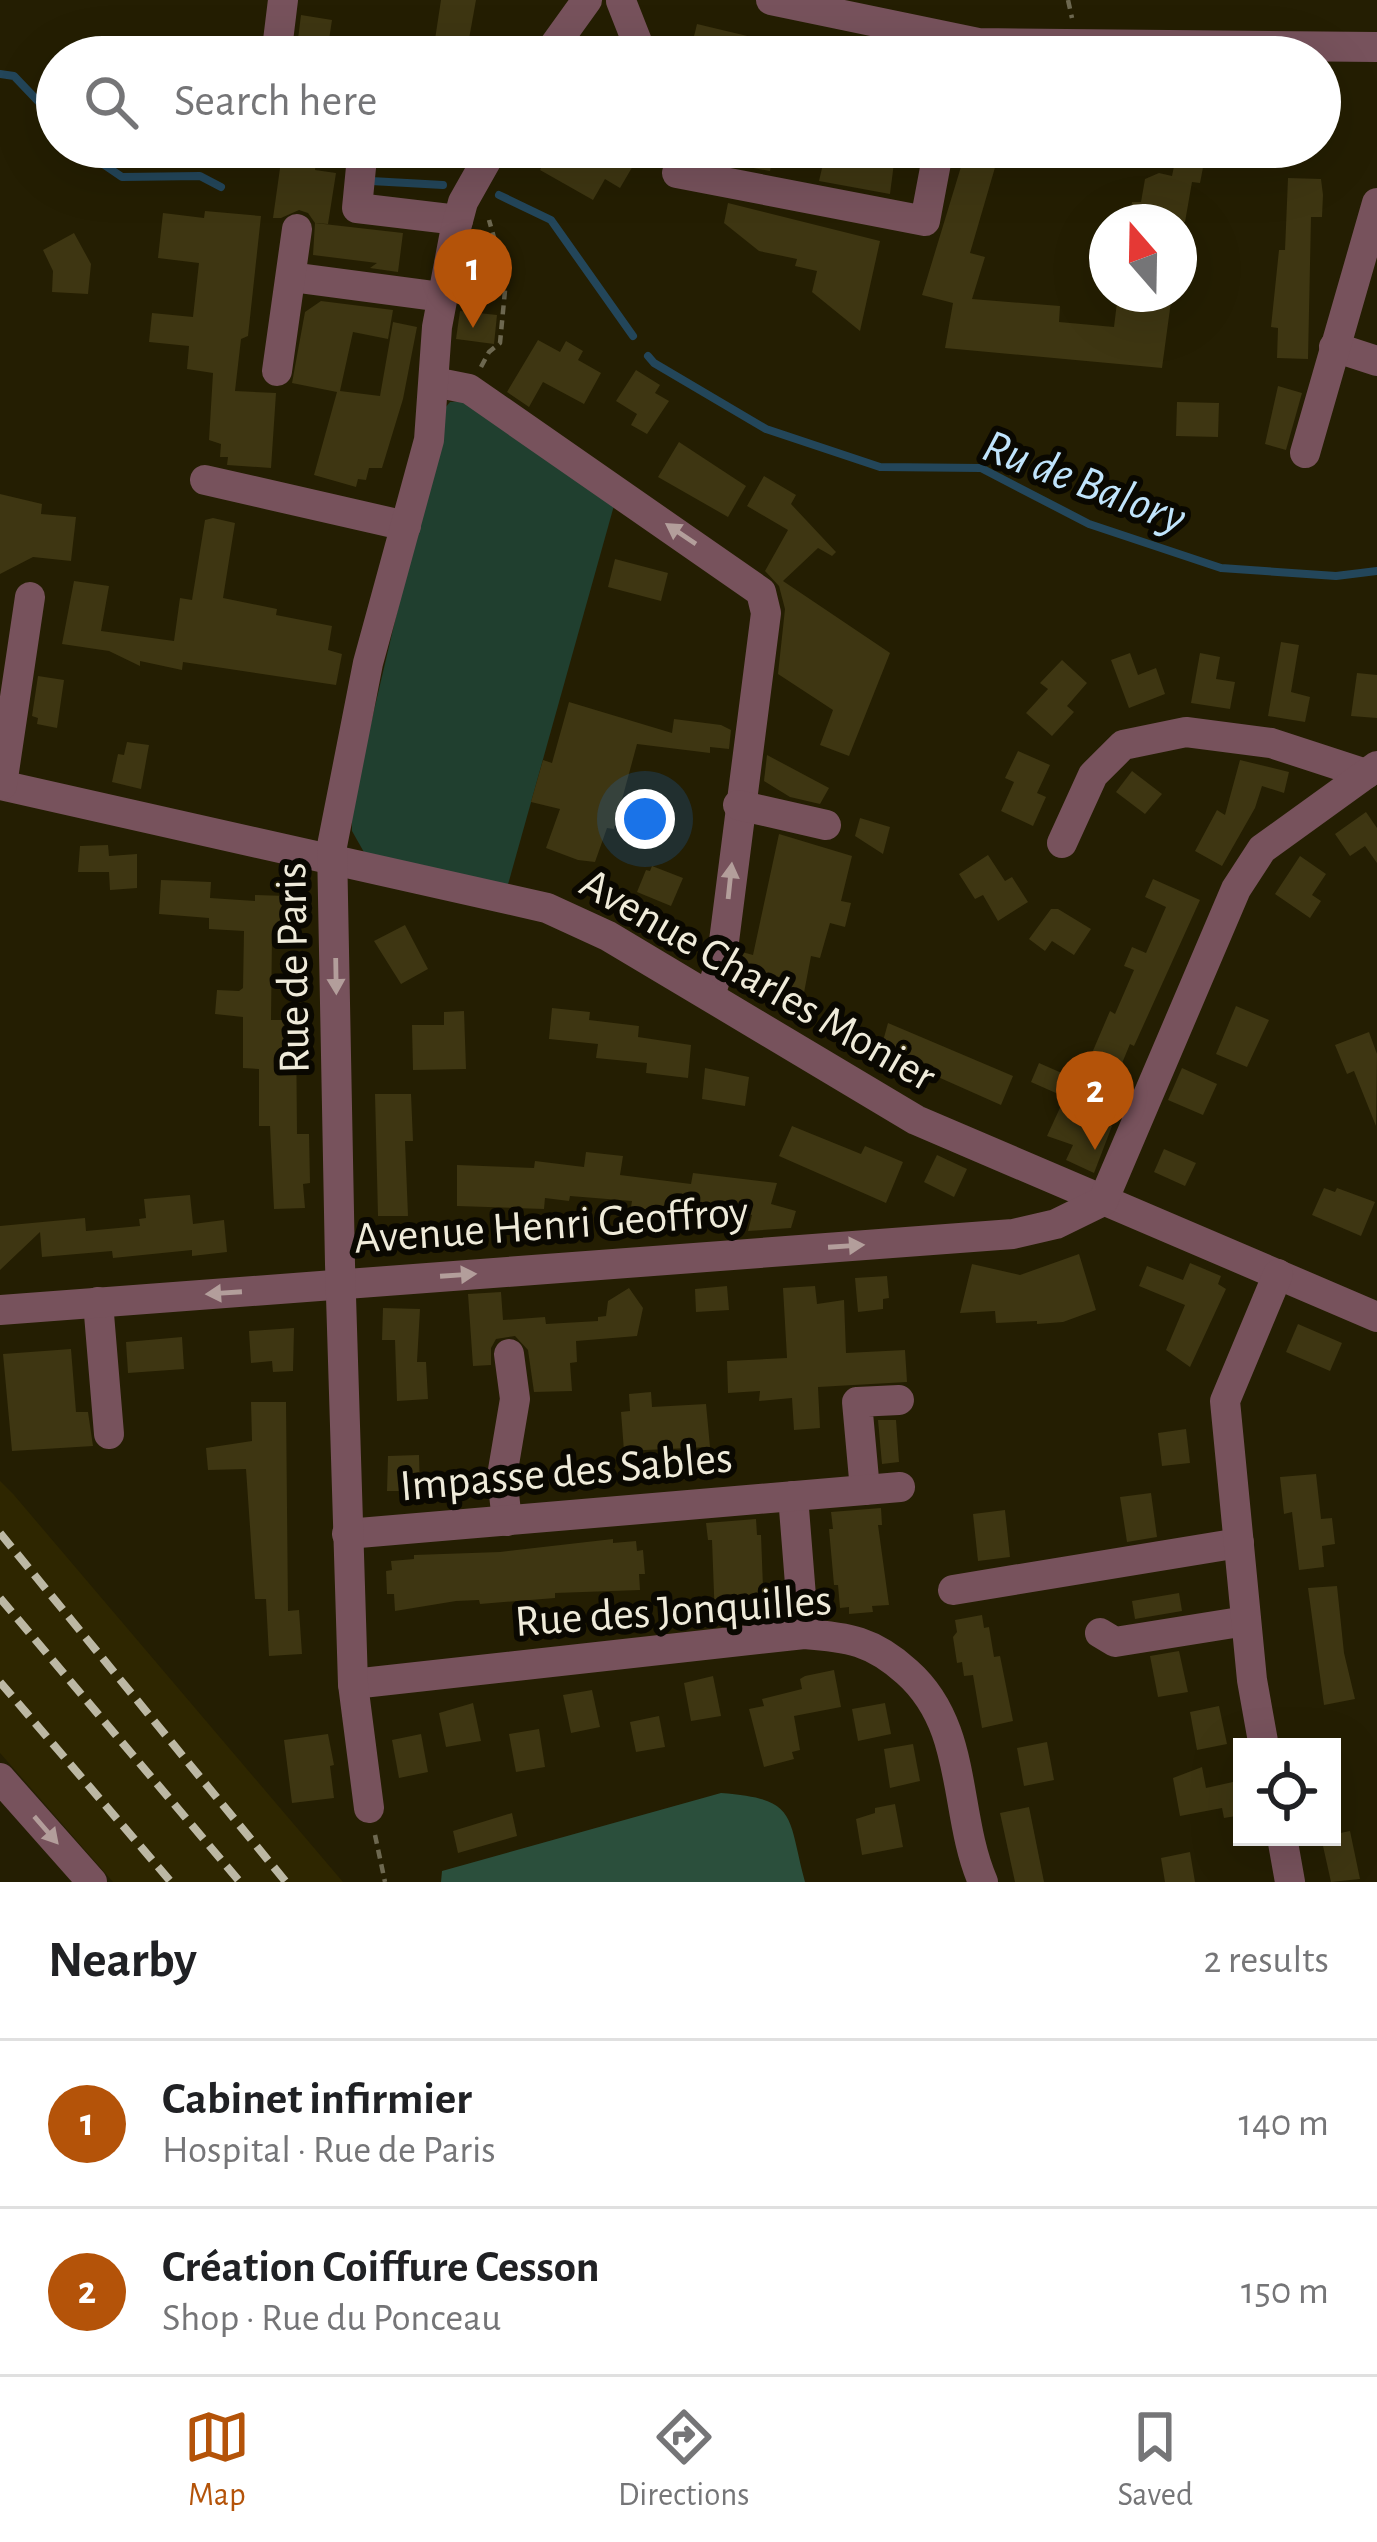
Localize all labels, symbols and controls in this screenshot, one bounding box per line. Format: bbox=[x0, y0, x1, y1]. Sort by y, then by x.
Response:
search box bbox=[36, 36, 1341, 168]
icon: search bbox=[78, 69, 144, 135]
text: Search here bbox=[174, 79, 377, 124]
north arrow bbox=[1089, 204, 1197, 312]
pin: 1 bbox=[434, 229, 512, 328]
water label: Ru de Balory bbox=[976, 422, 1192, 543]
one-way arrow bbox=[665, 524, 698, 546]
your location bbox=[615, 789, 675, 849]
street label: Avenue Charles Monier bbox=[572, 860, 943, 1100]
street label: Rue de Paris bbox=[269, 862, 318, 1074]
one-way arrow bbox=[721, 862, 740, 899]
one-way arrow bbox=[327, 958, 346, 996]
pin: 2 bbox=[1056, 1051, 1134, 1150]
street label: Avenue Henri Geoffroy bbox=[352, 1189, 750, 1262]
one-way arrow bbox=[828, 1237, 866, 1256]
one-way arrow bbox=[439, 1266, 477, 1285]
one-way arrow bbox=[205, 1283, 242, 1302]
street label: Impasse des Sables bbox=[398, 1436, 734, 1509]
street label: Rue des Jonquilles bbox=[513, 1578, 833, 1645]
map controls bbox=[1233, 1738, 1341, 1846]
button: locate bbox=[1233, 1738, 1341, 1846]
one-way arrow bbox=[32, 1815, 59, 1845]
text: Nearby bbox=[48, 1935, 197, 1986]
text: 2 results bbox=[1203, 1941, 1329, 1980]
text: Cabinet infirmier bbox=[162, 2077, 472, 2122]
text: 1 bbox=[80, 2104, 94, 2143]
text: 140 m bbox=[1239, 2104, 1329, 2143]
text: Hospital · Rue de Paris bbox=[162, 2131, 496, 2170]
text: Création Coiffure Cesson bbox=[162, 2245, 600, 2290]
text: 2 bbox=[78, 2272, 96, 2311]
text: 150 m bbox=[1241, 2272, 1329, 2311]
text: Shop · Rue du Ponceau bbox=[162, 2299, 501, 2338]
tab: Map bbox=[184, 2404, 250, 2516]
tab: Directions bbox=[618, 2404, 749, 2516]
tab: Saved bbox=[1117, 2404, 1193, 2516]

